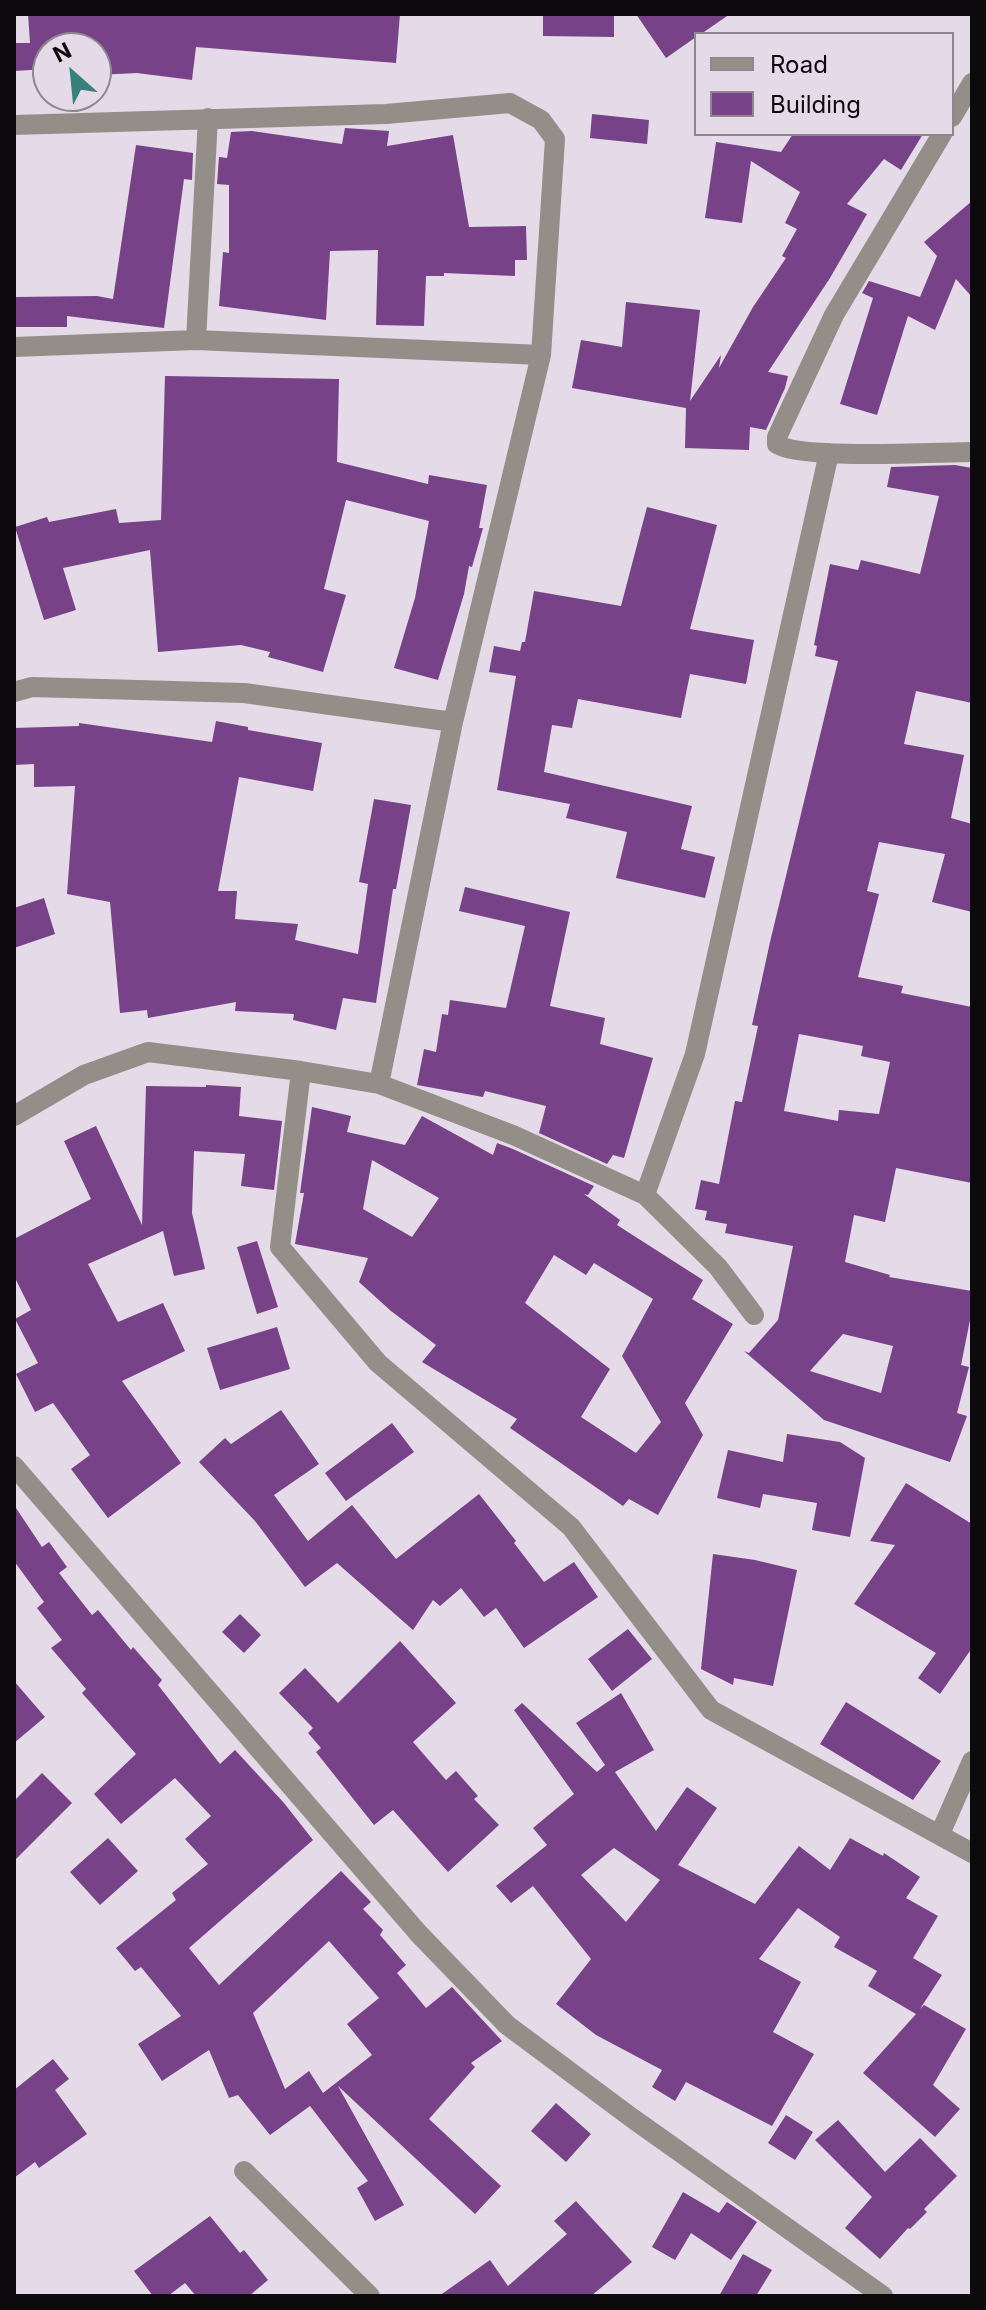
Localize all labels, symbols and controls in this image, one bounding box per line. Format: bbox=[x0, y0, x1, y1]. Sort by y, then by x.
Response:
north arrow bbox=[32, 32, 112, 112]
legend bbox=[694, 32, 954, 136]
text: N bbox=[49, 37, 75, 68]
text: Road bbox=[770, 50, 828, 79]
text: Building bbox=[770, 90, 861, 119]

